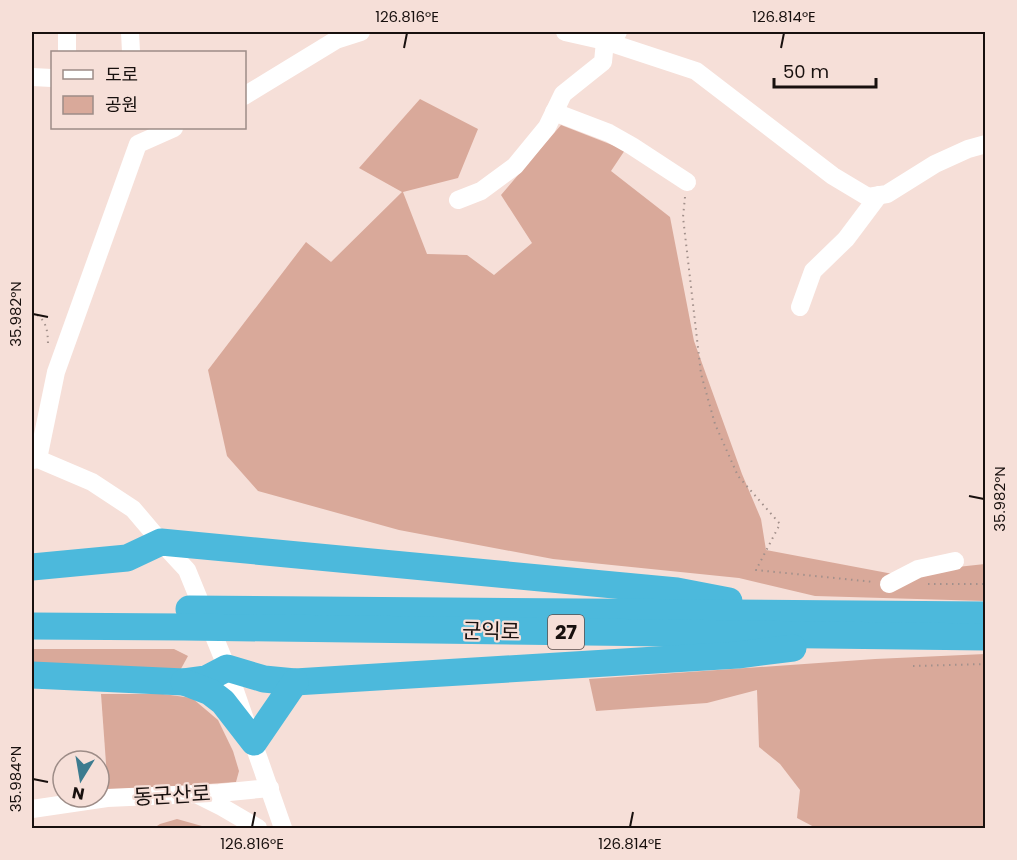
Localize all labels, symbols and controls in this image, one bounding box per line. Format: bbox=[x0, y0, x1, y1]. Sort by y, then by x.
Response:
text: 126.816°E bbox=[375, 6, 439, 27]
text: 126.814°E bbox=[752, 6, 816, 27]
legend bbox=[51, 51, 246, 129]
scale bar bbox=[774, 51, 876, 89]
text: 50 m bbox=[783, 59, 829, 84]
text: 도로 bbox=[105, 62, 138, 87]
text: 공원 bbox=[105, 92, 138, 117]
text: 35.982°N bbox=[5, 281, 26, 347]
text: 35.982°N bbox=[989, 466, 1010, 532]
road number: 27 bbox=[548, 615, 584, 649]
street label: 군익로 bbox=[462, 616, 520, 646]
text: 35.984°N bbox=[5, 746, 26, 812]
north arrow bbox=[51, 749, 111, 809]
street label: 동군산로 bbox=[133, 778, 211, 812]
text: N bbox=[70, 781, 86, 806]
text: 126.816°E bbox=[220, 833, 284, 854]
text: 126.814°E bbox=[598, 833, 662, 854]

